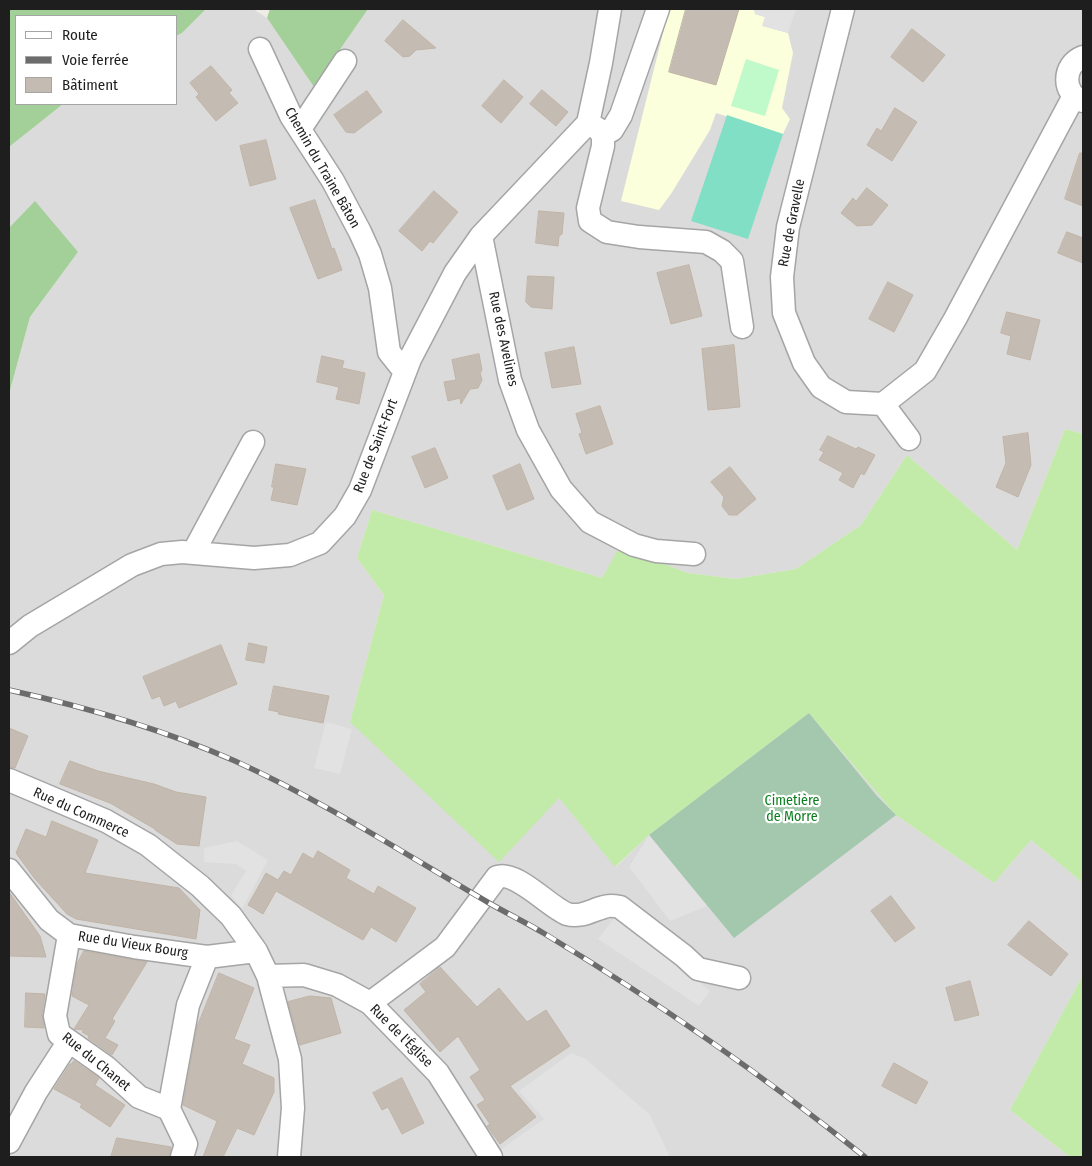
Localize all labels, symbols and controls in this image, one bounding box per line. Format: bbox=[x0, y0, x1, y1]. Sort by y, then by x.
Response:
legend bbox=[15, 15, 178, 105]
text: Route bbox=[62, 26, 98, 44]
text: Voie ferrée bbox=[62, 51, 129, 69]
text: Bâtiment bbox=[62, 76, 118, 94]
street label: Chemin du Traine Bâton bbox=[281, 105, 363, 231]
street label: Rue de Gravelle bbox=[775, 178, 809, 268]
street label: Rue des Avelines bbox=[485, 290, 521, 388]
street label: Rue de Saint-Fort bbox=[350, 397, 402, 495]
street label: Rue du Commerce bbox=[31, 784, 131, 842]
park label: Cimetière de Morre bbox=[765, 793, 819, 826]
street label: Rue du Vieux Bourg bbox=[77, 928, 189, 962]
street label: Rue de l'Église bbox=[366, 1001, 436, 1071]
street label: Rue du Chanet bbox=[58, 1029, 134, 1095]

